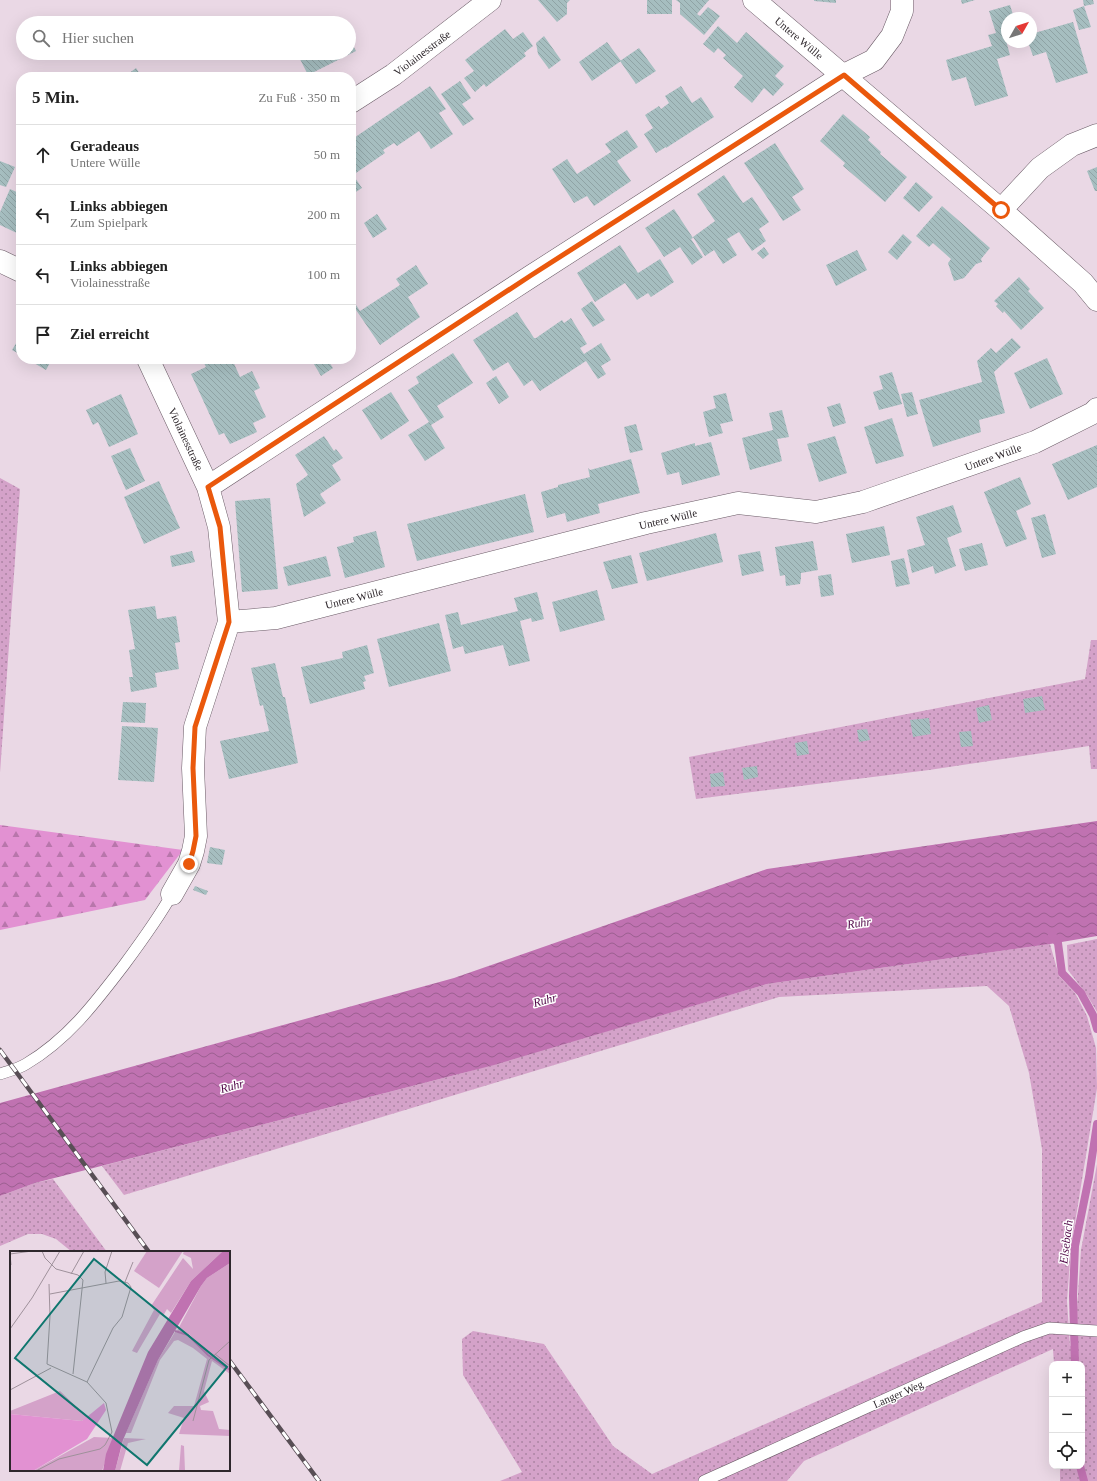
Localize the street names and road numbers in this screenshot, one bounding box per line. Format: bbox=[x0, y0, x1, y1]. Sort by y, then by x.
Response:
street label: Untere Wülle bbox=[772, 14, 826, 62]
street label: Violainesstraße bbox=[391, 28, 453, 78]
street label: Violainesstraße bbox=[166, 406, 206, 472]
street label: Untere Wülle bbox=[963, 441, 1023, 473]
street label: Untere Wülle bbox=[638, 506, 698, 532]
street label: Untere Wülle bbox=[324, 585, 384, 611]
street label: Langer Weg bbox=[871, 1377, 925, 1410]

